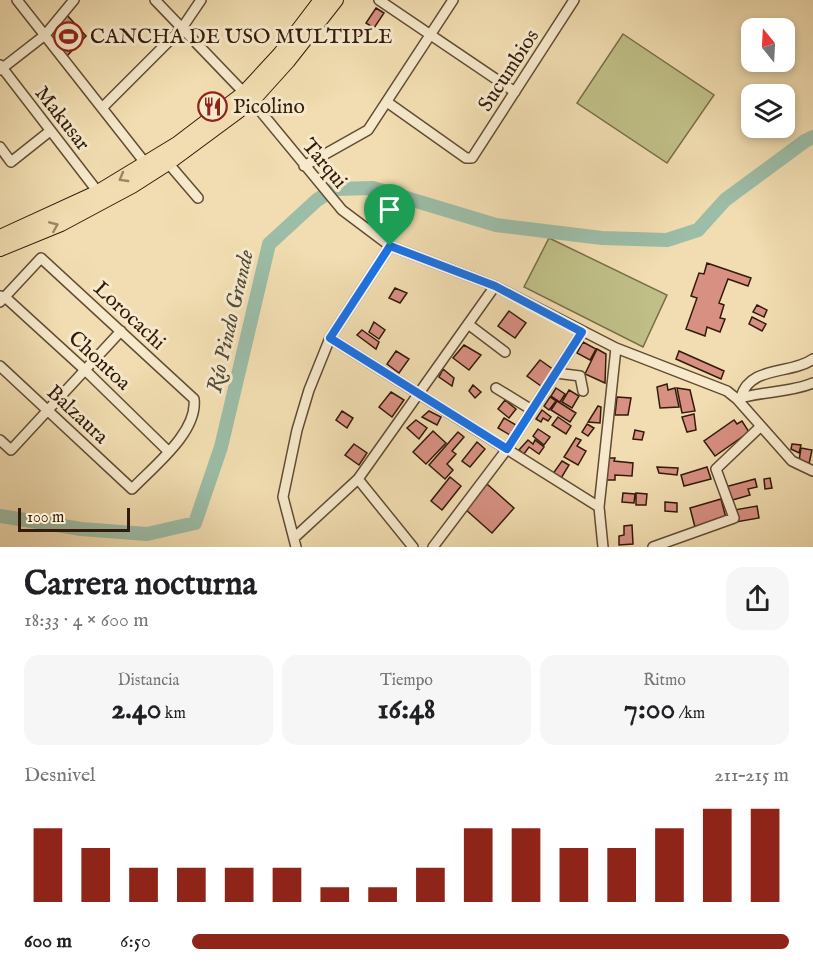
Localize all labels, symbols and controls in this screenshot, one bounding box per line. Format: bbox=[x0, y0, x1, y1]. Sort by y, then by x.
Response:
north arrow bbox=[741, 18, 795, 72]
map controls bbox=[741, 18, 795, 138]
sports icon: CANCHA DE USO MULTIPLE bbox=[53, 20, 85, 52]
place label: CANCHA DE USO MULTIPLE bbox=[90, 24, 393, 51]
street label: Sucumbios bbox=[473, 24, 546, 117]
street label: Makusar bbox=[28, 81, 96, 157]
button: layers bbox=[741, 84, 795, 138]
restaurant icon: Picolino bbox=[196, 90, 228, 122]
place label: Picolino bbox=[233, 94, 305, 121]
street label: Tarqui bbox=[295, 133, 353, 195]
one-way arrow bbox=[119, 170, 129, 182]
pin bbox=[364, 184, 415, 246]
icon: arrive bbox=[373, 193, 406, 226]
one-way arrow bbox=[48, 221, 59, 233]
water label: Río Pindo Grande bbox=[201, 247, 261, 396]
street label: Lorocachi bbox=[87, 276, 171, 356]
street label: Chontoa bbox=[62, 325, 137, 398]
street label: Balzaura bbox=[40, 380, 114, 451]
scale bar bbox=[18, 505, 130, 532]
text: 100 m bbox=[27, 508, 64, 528]
text: Carrera nocturna bbox=[24, 564, 257, 606]
button: share bbox=[726, 567, 789, 630]
text: 18:33 · 4 × 600 m bbox=[24, 608, 149, 633]
text: Distancia bbox=[118, 671, 179, 691]
text: Tiempo bbox=[380, 671, 433, 691]
text: Ritmo bbox=[643, 671, 686, 691]
text: 2.40 bbox=[111, 691, 161, 729]
text: 16:48 bbox=[377, 691, 436, 729]
text: 7:00 bbox=[624, 691, 675, 729]
text: km bbox=[161, 704, 186, 724]
text: /km bbox=[675, 704, 705, 724]
text: Desnivel bbox=[24, 763, 96, 788]
text: 211–215 m bbox=[714, 763, 789, 788]
text: 600 m bbox=[24, 929, 72, 954]
text: 6:50 bbox=[120, 929, 151, 954]

